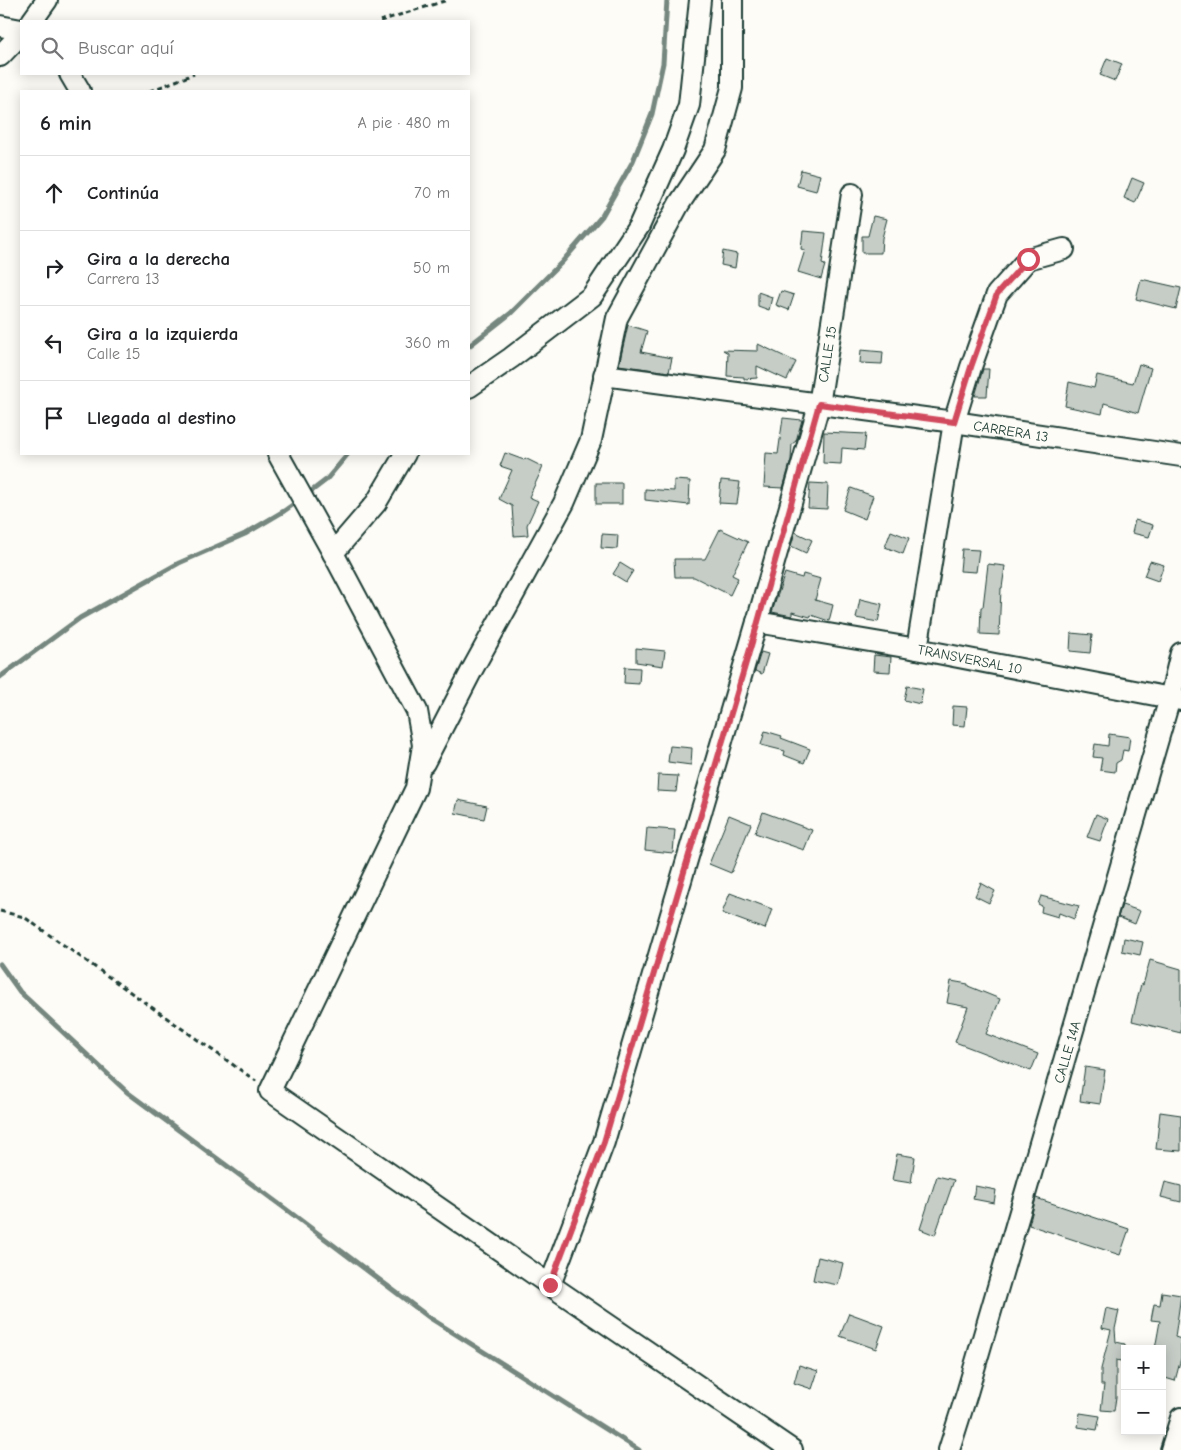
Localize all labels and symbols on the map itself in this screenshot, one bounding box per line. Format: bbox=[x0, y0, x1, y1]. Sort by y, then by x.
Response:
route start bbox=[1017, 248, 1040, 271]
street label: CALLE 15 bbox=[815, 325, 840, 384]
street label: CARRERA 13 bbox=[972, 417, 1050, 446]
street label: TRANSVERSAL 10 bbox=[916, 641, 1024, 678]
street label: CALLE 14A bbox=[1050, 1019, 1085, 1085]
route end bbox=[539, 1274, 562, 1297]

